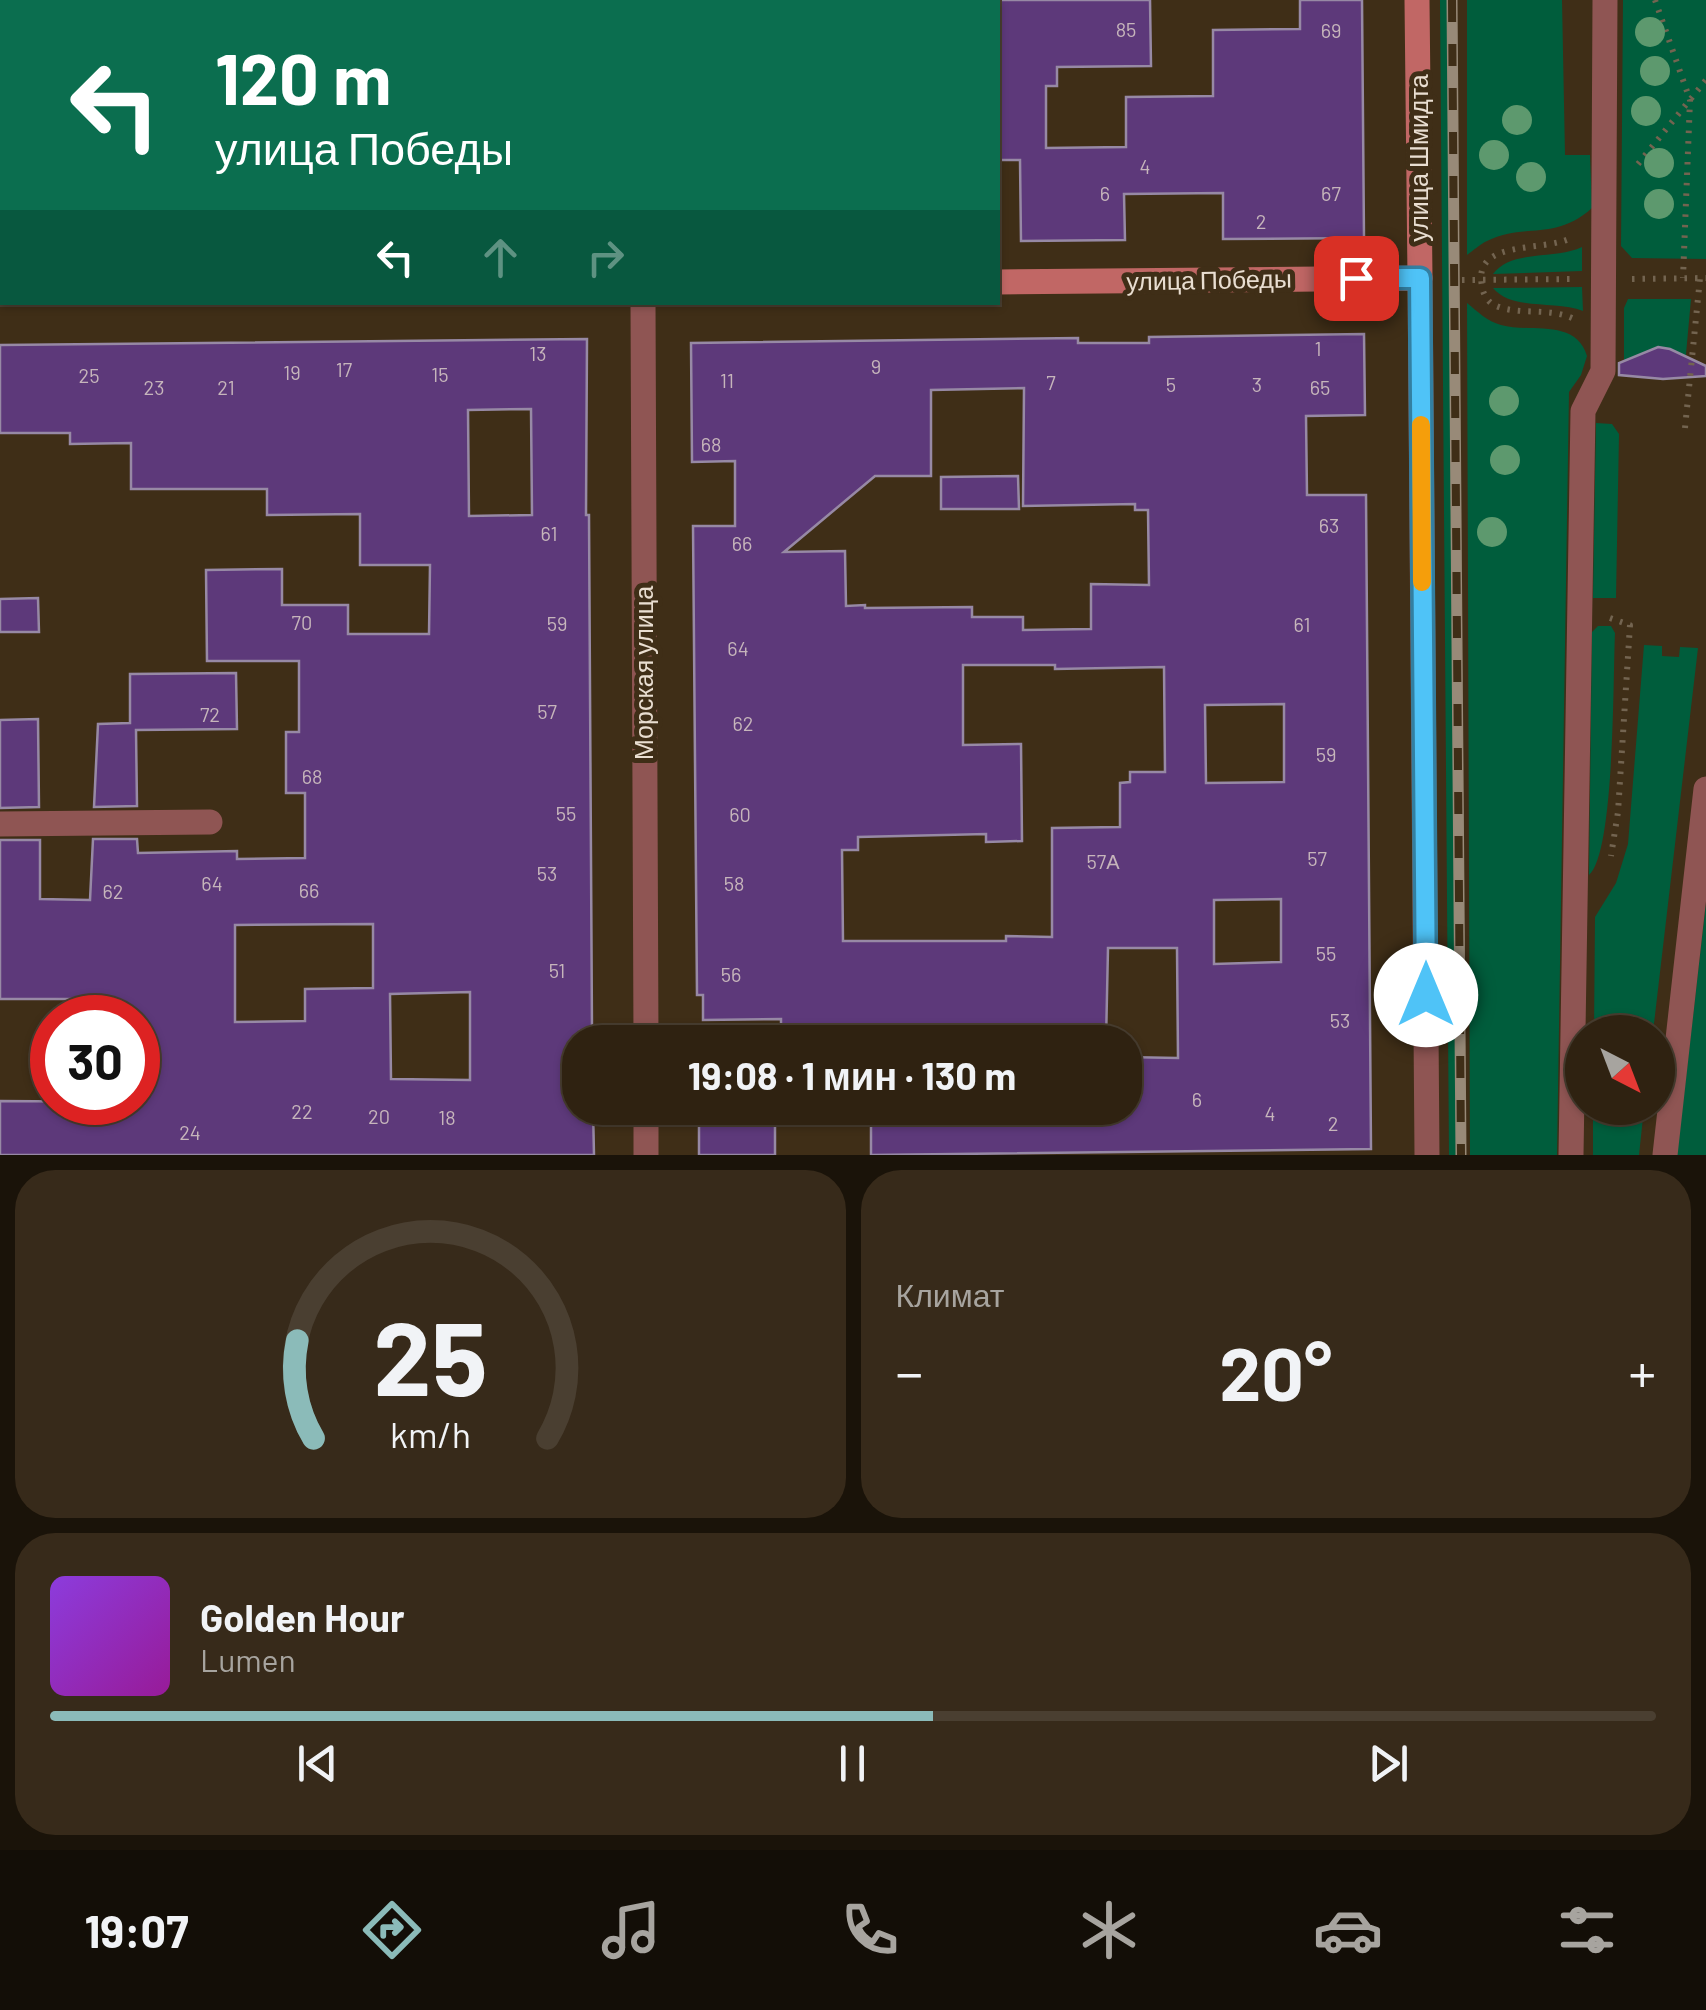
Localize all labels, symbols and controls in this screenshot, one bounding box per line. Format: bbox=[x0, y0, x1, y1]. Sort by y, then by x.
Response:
house number: 85 bbox=[1116, 17, 1136, 41]
house number: 69 bbox=[1321, 18, 1341, 42]
text: 120 m bbox=[215, 35, 391, 119]
icon: left bbox=[50, 40, 180, 170]
street label: улица Шмидта bbox=[1403, 74, 1433, 242]
text: улица Победы bbox=[215, 120, 513, 174]
house number: 4 bbox=[1139, 154, 1151, 178]
house number: 6 bbox=[1100, 181, 1110, 205]
house number: 67 bbox=[1321, 181, 1341, 205]
house number: 2 bbox=[1256, 209, 1266, 233]
icon: left bbox=[368, 230, 423, 285]
icon: ahead bbox=[473, 230, 528, 285]
icon: right bbox=[578, 230, 633, 285]
pin bbox=[1314, 236, 1399, 321]
icon: arrive bbox=[1329, 251, 1384, 306]
street label: улица Победы bbox=[1126, 263, 1292, 295]
house number: 1 bbox=[1315, 336, 1322, 360]
house number: 13 bbox=[529, 341, 547, 365]
house number: 9 bbox=[871, 354, 881, 378]
house number: 17 bbox=[336, 357, 353, 381]
house number: 19 bbox=[283, 360, 301, 384]
house number: 15 bbox=[431, 362, 449, 386]
house number: 25 bbox=[79, 363, 100, 387]
house number: 11 bbox=[720, 368, 734, 392]
house number: 7 bbox=[1046, 370, 1056, 394]
house number: 5 bbox=[1166, 372, 1176, 396]
house number: 3 bbox=[1252, 372, 1262, 396]
house number: 23 bbox=[144, 375, 164, 399]
house number: 21 bbox=[217, 375, 235, 399]
house number: 65 bbox=[1310, 375, 1330, 399]
house number: 68 bbox=[701, 432, 721, 456]
house number: 63 bbox=[1319, 513, 1339, 537]
house number: 61 bbox=[541, 521, 557, 545]
house number: 66 bbox=[732, 531, 752, 555]
street label: Морская улица bbox=[628, 586, 658, 760]
house number: 70 bbox=[292, 610, 312, 634]
house number: 59 bbox=[547, 611, 567, 635]
house number: 61 bbox=[1294, 612, 1310, 636]
house number: 64 bbox=[727, 636, 749, 660]
house number: 57 bbox=[537, 699, 557, 723]
house number: 72 bbox=[200, 702, 220, 726]
house number: 62 bbox=[732, 711, 754, 735]
house number: 59 bbox=[1316, 742, 1336, 766]
house number: 68 bbox=[302, 764, 322, 788]
house number: 55 bbox=[556, 801, 576, 825]
house number: 60 bbox=[729, 802, 751, 826]
house number: 57 bbox=[1307, 846, 1327, 870]
house number: 57А bbox=[1086, 849, 1120, 873]
house number: 53 bbox=[537, 861, 557, 885]
house number: 64 bbox=[201, 871, 223, 895]
house number: 58 bbox=[724, 871, 744, 895]
house number: 66 bbox=[299, 878, 319, 902]
house number: 62 bbox=[102, 879, 124, 903]
house number: 55 bbox=[1316, 941, 1336, 965]
position arrow bbox=[1374, 943, 1478, 1047]
house number: 51 bbox=[549, 958, 565, 982]
house number: 56 bbox=[721, 962, 741, 986]
speed limit sign: 30 bbox=[30, 995, 160, 1125]
house number: 53 bbox=[1330, 1008, 1350, 1032]
north arrow bbox=[1565, 1015, 1675, 1125]
map controls bbox=[1565, 1015, 1675, 1125]
text: 19:08 · 1 мин · 130 m bbox=[688, 1052, 1016, 1098]
house number: 6 bbox=[1192, 1087, 1202, 1111]
house number: 22 bbox=[291, 1099, 313, 1123]
house number: 4 bbox=[1264, 1101, 1276, 1125]
house number: 20 bbox=[368, 1104, 390, 1128]
house number: 18 bbox=[438, 1105, 456, 1129]
house number: 2 bbox=[1328, 1111, 1338, 1135]
house number: 24 bbox=[179, 1120, 201, 1144]
text: Климат bbox=[896, 1275, 1004, 1313]
text: 25 bbox=[373, 1292, 487, 1417]
text: 20° bbox=[1219, 1326, 1332, 1416]
text: − bbox=[896, 1338, 923, 1404]
text: + bbox=[1628, 1338, 1656, 1404]
text: km/h bbox=[390, 1412, 471, 1455]
text: Golden Hour bbox=[200, 1594, 405, 1640]
text: Lumen bbox=[200, 1640, 296, 1678]
icon: previous bbox=[290, 1736, 345, 1791]
icon: pause bbox=[825, 1736, 880, 1791]
icon: next bbox=[1361, 1736, 1416, 1791]
icon: directions bbox=[357, 1895, 427, 1965]
icon: music bbox=[596, 1895, 666, 1965]
icon: phone bbox=[835, 1895, 905, 1965]
icon: climate bbox=[1074, 1895, 1144, 1965]
icon: car bbox=[1313, 1895, 1383, 1965]
icon: filters bbox=[1552, 1895, 1622, 1965]
text: 19:07 bbox=[84, 1903, 189, 1957]

